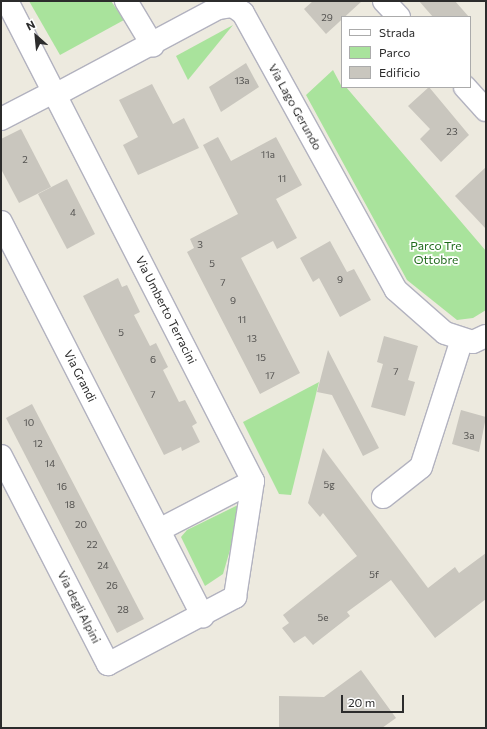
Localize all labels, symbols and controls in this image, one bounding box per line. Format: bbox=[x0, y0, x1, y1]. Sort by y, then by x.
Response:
house number: 29 bbox=[321, 12, 333, 24]
north arrow bbox=[16, 16, 56, 56]
legend bbox=[341, 16, 471, 88]
text: N bbox=[24, 17, 37, 33]
text: Strada bbox=[379, 25, 415, 39]
text: Parco bbox=[379, 45, 411, 59]
street label: Via Lago Gerundo bbox=[265, 61, 325, 153]
text: Edificio bbox=[379, 65, 420, 79]
house number: 13a bbox=[234, 75, 250, 87]
house number: 23 bbox=[446, 126, 458, 138]
house number: 11a bbox=[261, 149, 275, 161]
house number: 2 bbox=[22, 154, 28, 166]
house number: 11 bbox=[278, 173, 286, 185]
house number: 4 bbox=[70, 207, 76, 219]
house number: 3 bbox=[197, 239, 203, 251]
park label: Parco Tre Ottobre bbox=[410, 239, 462, 267]
street label: Via Umberto Terracini bbox=[132, 254, 200, 366]
house number: 5 bbox=[209, 258, 215, 270]
house number: 9 bbox=[337, 274, 343, 286]
house number: 7 bbox=[220, 277, 226, 289]
house number: 9 bbox=[230, 295, 236, 307]
house number: 11 bbox=[238, 314, 246, 326]
house number: 5 bbox=[118, 327, 124, 339]
house number: 13 bbox=[247, 333, 257, 345]
street label: Via Grandi bbox=[61, 348, 99, 404]
house number: 15 bbox=[256, 352, 266, 364]
house number: 6 bbox=[150, 354, 156, 366]
house number: 7 bbox=[393, 366, 399, 378]
house number: 17 bbox=[265, 370, 275, 382]
house number: 7 bbox=[150, 389, 156, 401]
house number: 10 bbox=[24, 417, 34, 429]
house number: 3a bbox=[464, 430, 474, 442]
house number: 12 bbox=[33, 438, 43, 450]
house number: 14 bbox=[45, 458, 55, 470]
house number: 5g bbox=[323, 479, 335, 491]
house number: 16 bbox=[57, 481, 67, 493]
house number: 18 bbox=[65, 499, 75, 511]
house number: 20 bbox=[75, 519, 87, 531]
house number: 22 bbox=[86, 539, 98, 551]
house number: 24 bbox=[97, 560, 109, 572]
street label: Via degli Alpini bbox=[55, 568, 103, 646]
house number: 5f bbox=[369, 569, 379, 581]
house number: 26 bbox=[106, 580, 118, 592]
house number: 28 bbox=[117, 604, 129, 616]
house number: 5e bbox=[317, 612, 329, 624]
scale bar bbox=[343, 687, 406, 713]
text: 20 m bbox=[348, 695, 375, 709]

